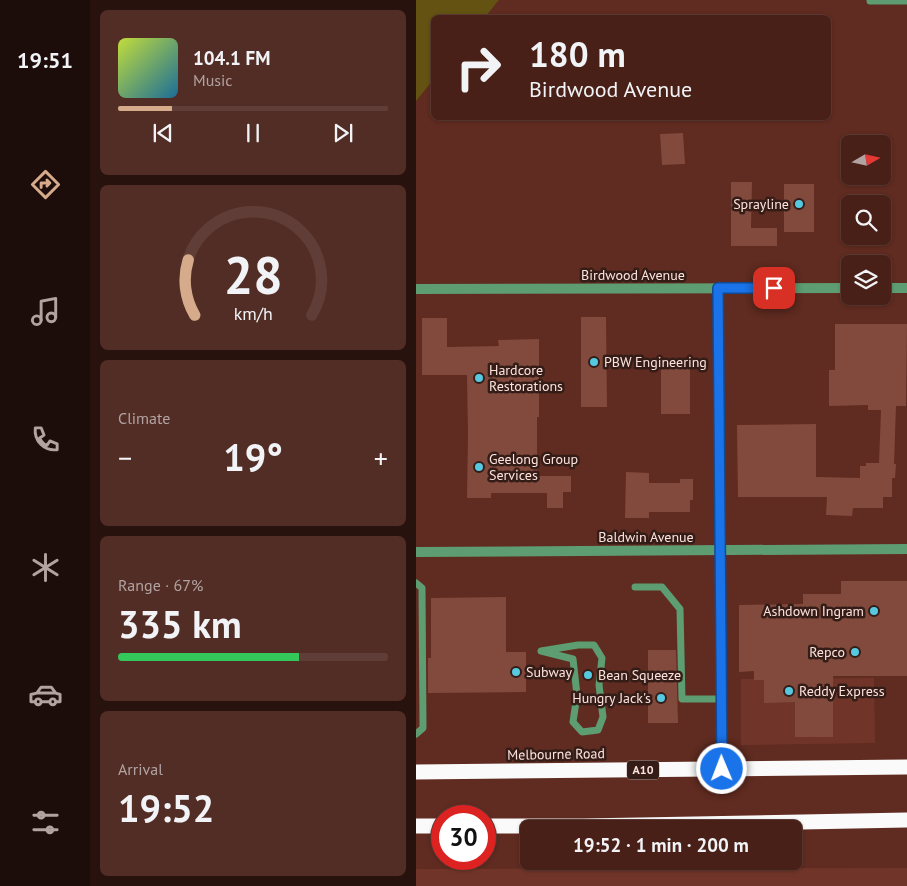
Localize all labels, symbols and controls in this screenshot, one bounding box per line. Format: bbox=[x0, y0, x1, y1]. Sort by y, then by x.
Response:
text: 180 m bbox=[529, 31, 626, 77]
icon: right bbox=[446, 35, 511, 100]
text: 19:51 bbox=[17, 46, 73, 74]
text: 104.1 FM bbox=[193, 46, 270, 70]
text: Music bbox=[193, 70, 233, 90]
text: Birdwood Avenue bbox=[529, 75, 692, 103]
icon: previous bbox=[149, 119, 177, 147]
icon: pause bbox=[239, 119, 267, 147]
icon: next bbox=[329, 119, 357, 147]
north arrow bbox=[841, 135, 891, 185]
map controls bbox=[841, 135, 891, 305]
icon: directions bbox=[28, 167, 63, 202]
place label: Sprayline bbox=[733, 195, 789, 213]
button: search bbox=[841, 195, 891, 245]
marker: Sprayline bbox=[793, 198, 805, 210]
text: 28 bbox=[224, 241, 282, 308]
button: layers bbox=[841, 255, 891, 305]
street label: Birdwood Avenue bbox=[581, 266, 685, 284]
pin bbox=[753, 267, 795, 309]
icon: arrive bbox=[760, 274, 788, 302]
icon: music bbox=[28, 294, 63, 329]
text: km/h bbox=[233, 302, 273, 325]
place label: PBW Engineering bbox=[604, 353, 707, 371]
marker: PBW Engineering bbox=[588, 356, 600, 368]
place label: Hardcore Restorations bbox=[489, 361, 563, 395]
marker: Hardcore Restorations bbox=[473, 372, 485, 384]
text: Climate bbox=[118, 408, 170, 428]
icon: phone bbox=[28, 422, 63, 457]
text: 19° bbox=[223, 432, 283, 481]
text: − bbox=[118, 439, 132, 476]
text: + bbox=[374, 439, 388, 476]
place label: Geelong Group Services bbox=[489, 450, 578, 484]
marker: Geelong Group Services bbox=[473, 461, 485, 473]
street label: Baldwin Avenue bbox=[598, 528, 694, 546]
icon: climate bbox=[28, 550, 63, 585]
text: Range · 67% bbox=[118, 575, 203, 595]
text: 335 km bbox=[118, 599, 242, 648]
place label: Ashdown Ingram bbox=[763, 602, 864, 620]
marker: Ashdown Ingram bbox=[868, 605, 880, 617]
place label: Repco bbox=[809, 643, 845, 661]
marker: Repco bbox=[849, 646, 861, 658]
place label: Subway bbox=[526, 663, 573, 681]
marker: Subway bbox=[510, 666, 522, 678]
place label: Bean Squeeze bbox=[598, 666, 681, 684]
marker: Bean Squeeze bbox=[582, 669, 594, 681]
icon: car bbox=[28, 677, 63, 712]
place label: Reddy Express bbox=[799, 682, 885, 700]
marker: Reddy Express bbox=[783, 685, 795, 697]
place label: Hungry Jack's bbox=[572, 689, 651, 707]
marker: Hungry Jack's bbox=[655, 692, 667, 704]
position arrow bbox=[695, 742, 747, 794]
street label: Melbourne Road bbox=[507, 744, 605, 764]
text: Arrival bbox=[118, 759, 163, 779]
road number: A10 bbox=[627, 760, 659, 780]
text: 19:52 bbox=[118, 783, 214, 832]
icon: filters bbox=[28, 805, 63, 840]
speed limit sign: 30 bbox=[431, 805, 496, 870]
text: 19:52 · 1 min · 200 m bbox=[573, 833, 749, 857]

